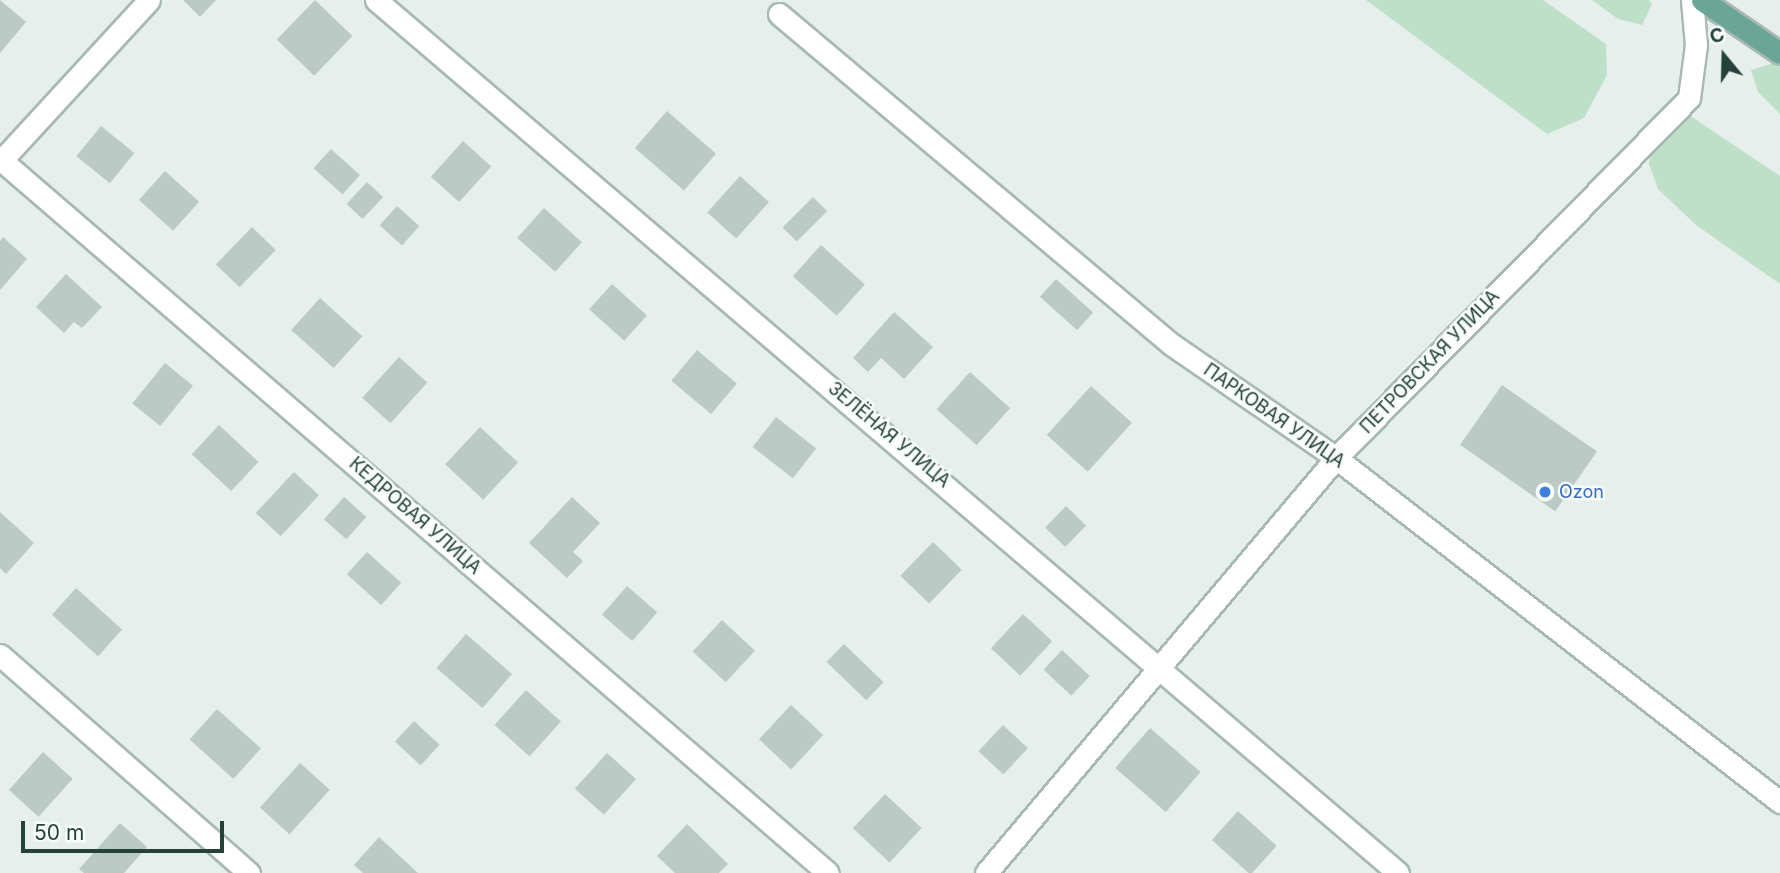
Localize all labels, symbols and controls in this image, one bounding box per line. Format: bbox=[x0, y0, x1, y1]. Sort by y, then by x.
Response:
north arrow bbox=[1689, 21, 1759, 91]
text: С bbox=[1707, 23, 1727, 49]
street label: ПЕТРОВСКАЯ УЛИЦА bbox=[1356, 286, 1504, 438]
street label: ПАРКОВАЯ УЛИЦА bbox=[1199, 359, 1349, 473]
street label: ЗЕЛЁНАЯ УЛИЦА bbox=[824, 378, 954, 492]
street label: КЕДРОВАЯ УЛИЦА bbox=[345, 453, 485, 579]
place label: Ozon bbox=[1559, 481, 1604, 503]
marker: Ozon bbox=[1537, 484, 1553, 500]
scale bar bbox=[24, 806, 228, 850]
text: 50 m bbox=[34, 820, 84, 845]

